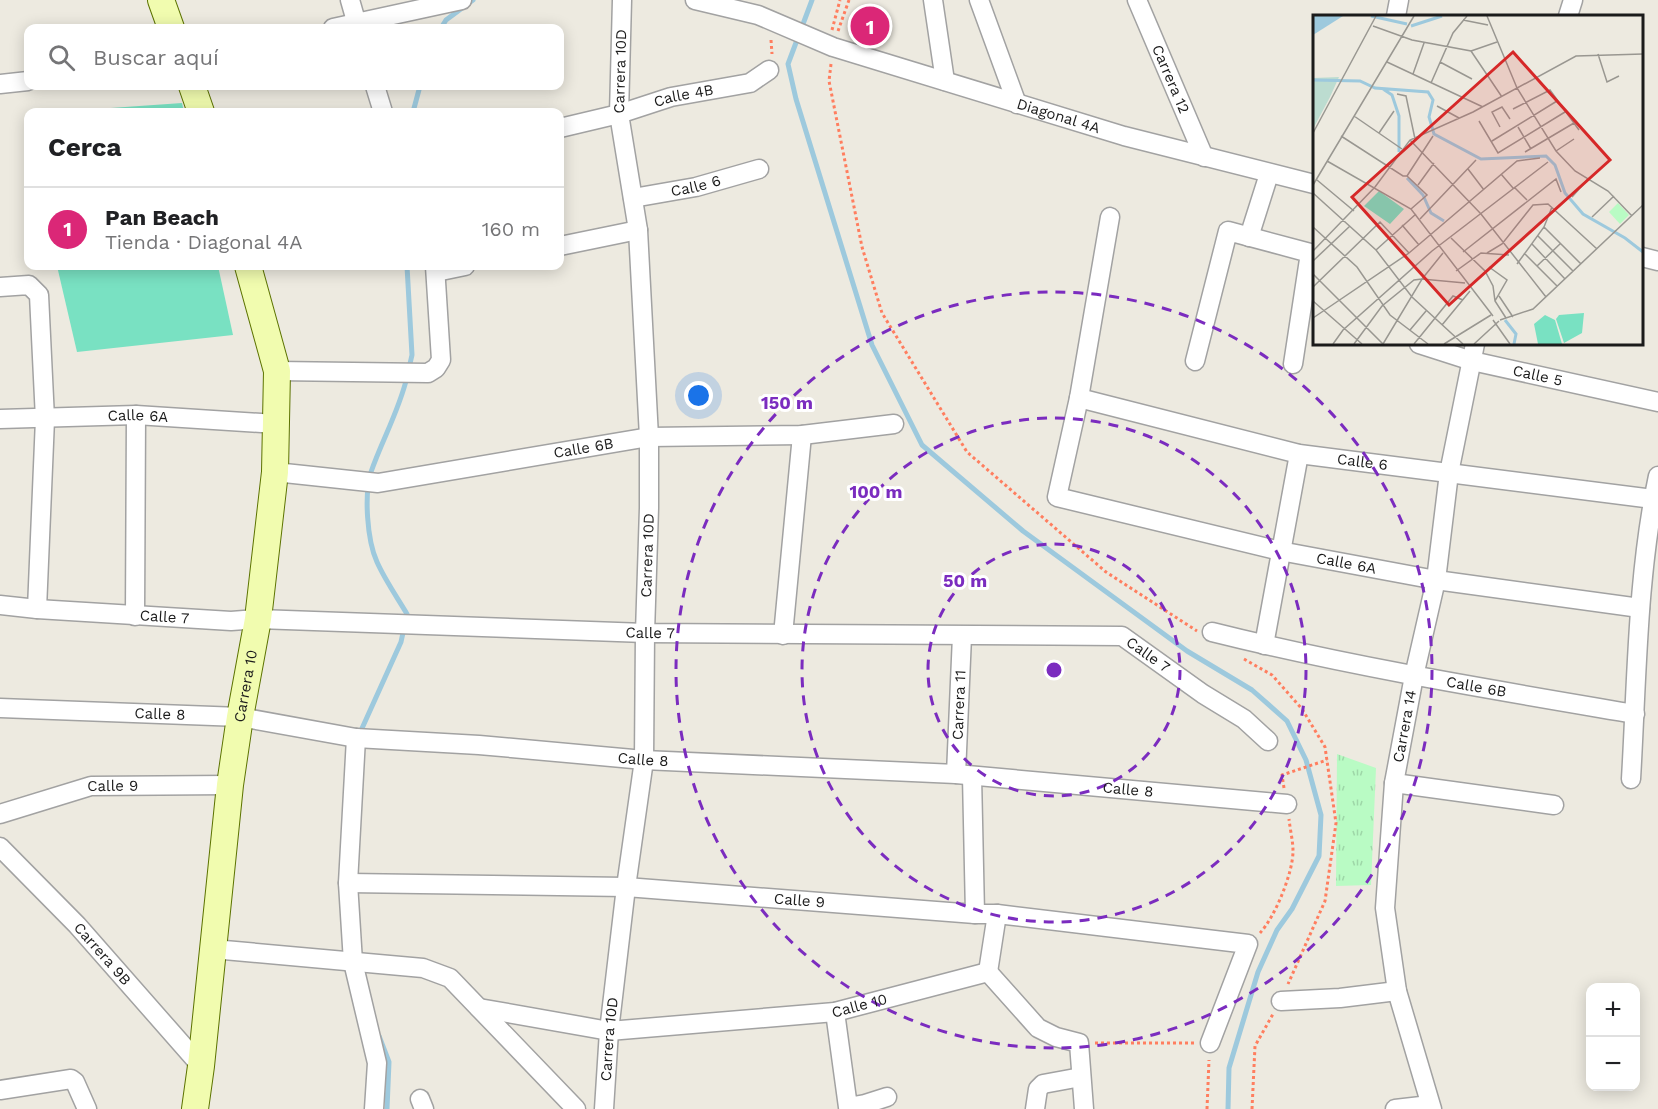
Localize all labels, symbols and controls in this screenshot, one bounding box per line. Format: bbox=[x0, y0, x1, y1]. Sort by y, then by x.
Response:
pin: 1 bbox=[850, 3, 890, 48]
inset map bbox=[1313, 15, 1643, 345]
search box bbox=[24, 24, 564, 90]
street label: Carrera 10D bbox=[610, 29, 630, 114]
icon: search bbox=[45, 41, 78, 74]
street label: Carrera 12 bbox=[1148, 42, 1193, 116]
text: Buscar aquí bbox=[93, 45, 219, 70]
street label: Calle 4B bbox=[651, 81, 715, 111]
street label: Diagonal 4A bbox=[1014, 95, 1102, 137]
text: Cerca bbox=[48, 132, 122, 162]
street label: Calle 6 bbox=[669, 171, 723, 200]
text: Pan Beach bbox=[105, 205, 219, 230]
text: 1 bbox=[63, 217, 72, 241]
text: 160 m bbox=[482, 217, 540, 241]
text: Tienda · Diagonal 4A bbox=[105, 230, 303, 254]
street label: Calle 5 bbox=[1511, 361, 1564, 390]
your location bbox=[684, 381, 713, 410]
text: 150 m bbox=[761, 392, 813, 413]
street label: Calle 6A bbox=[107, 406, 169, 426]
street label: Calle 6B bbox=[552, 434, 615, 462]
street label: Calle 6 bbox=[1336, 450, 1389, 474]
text: 100 m bbox=[849, 481, 903, 502]
street label: Carrera 10D bbox=[637, 513, 658, 598]
street label: Calle 6A bbox=[1315, 549, 1378, 578]
text: 50 m bbox=[943, 570, 987, 591]
street label: Calle 7 bbox=[139, 606, 190, 627]
street label: Calle 7 bbox=[625, 623, 675, 642]
street label: Calle 7 bbox=[1123, 633, 1173, 676]
street label: Carrera 10 bbox=[230, 648, 261, 724]
centre of rings bbox=[1044, 660, 1064, 680]
street label: Carrera 11 bbox=[948, 670, 970, 740]
street label: Calle 6B bbox=[1445, 673, 1508, 701]
street label: Carrera 14 bbox=[1389, 689, 1420, 764]
street label: Calle 8 bbox=[134, 704, 186, 724]
street label: Calle 8 bbox=[617, 749, 669, 770]
street label: Calle 9 bbox=[87, 777, 138, 795]
street label: Calle 8 bbox=[1102, 778, 1154, 801]
street label: Calle 9 bbox=[773, 889, 826, 911]
street label: Carrera 9B bbox=[70, 919, 135, 989]
map controls bbox=[1586, 983, 1640, 1091]
button: + bbox=[1586, 983, 1640, 1037]
street label: Calle 10 bbox=[830, 990, 889, 1022]
street label: Carrera 10D bbox=[597, 996, 622, 1082]
button: − bbox=[1586, 1037, 1640, 1091]

